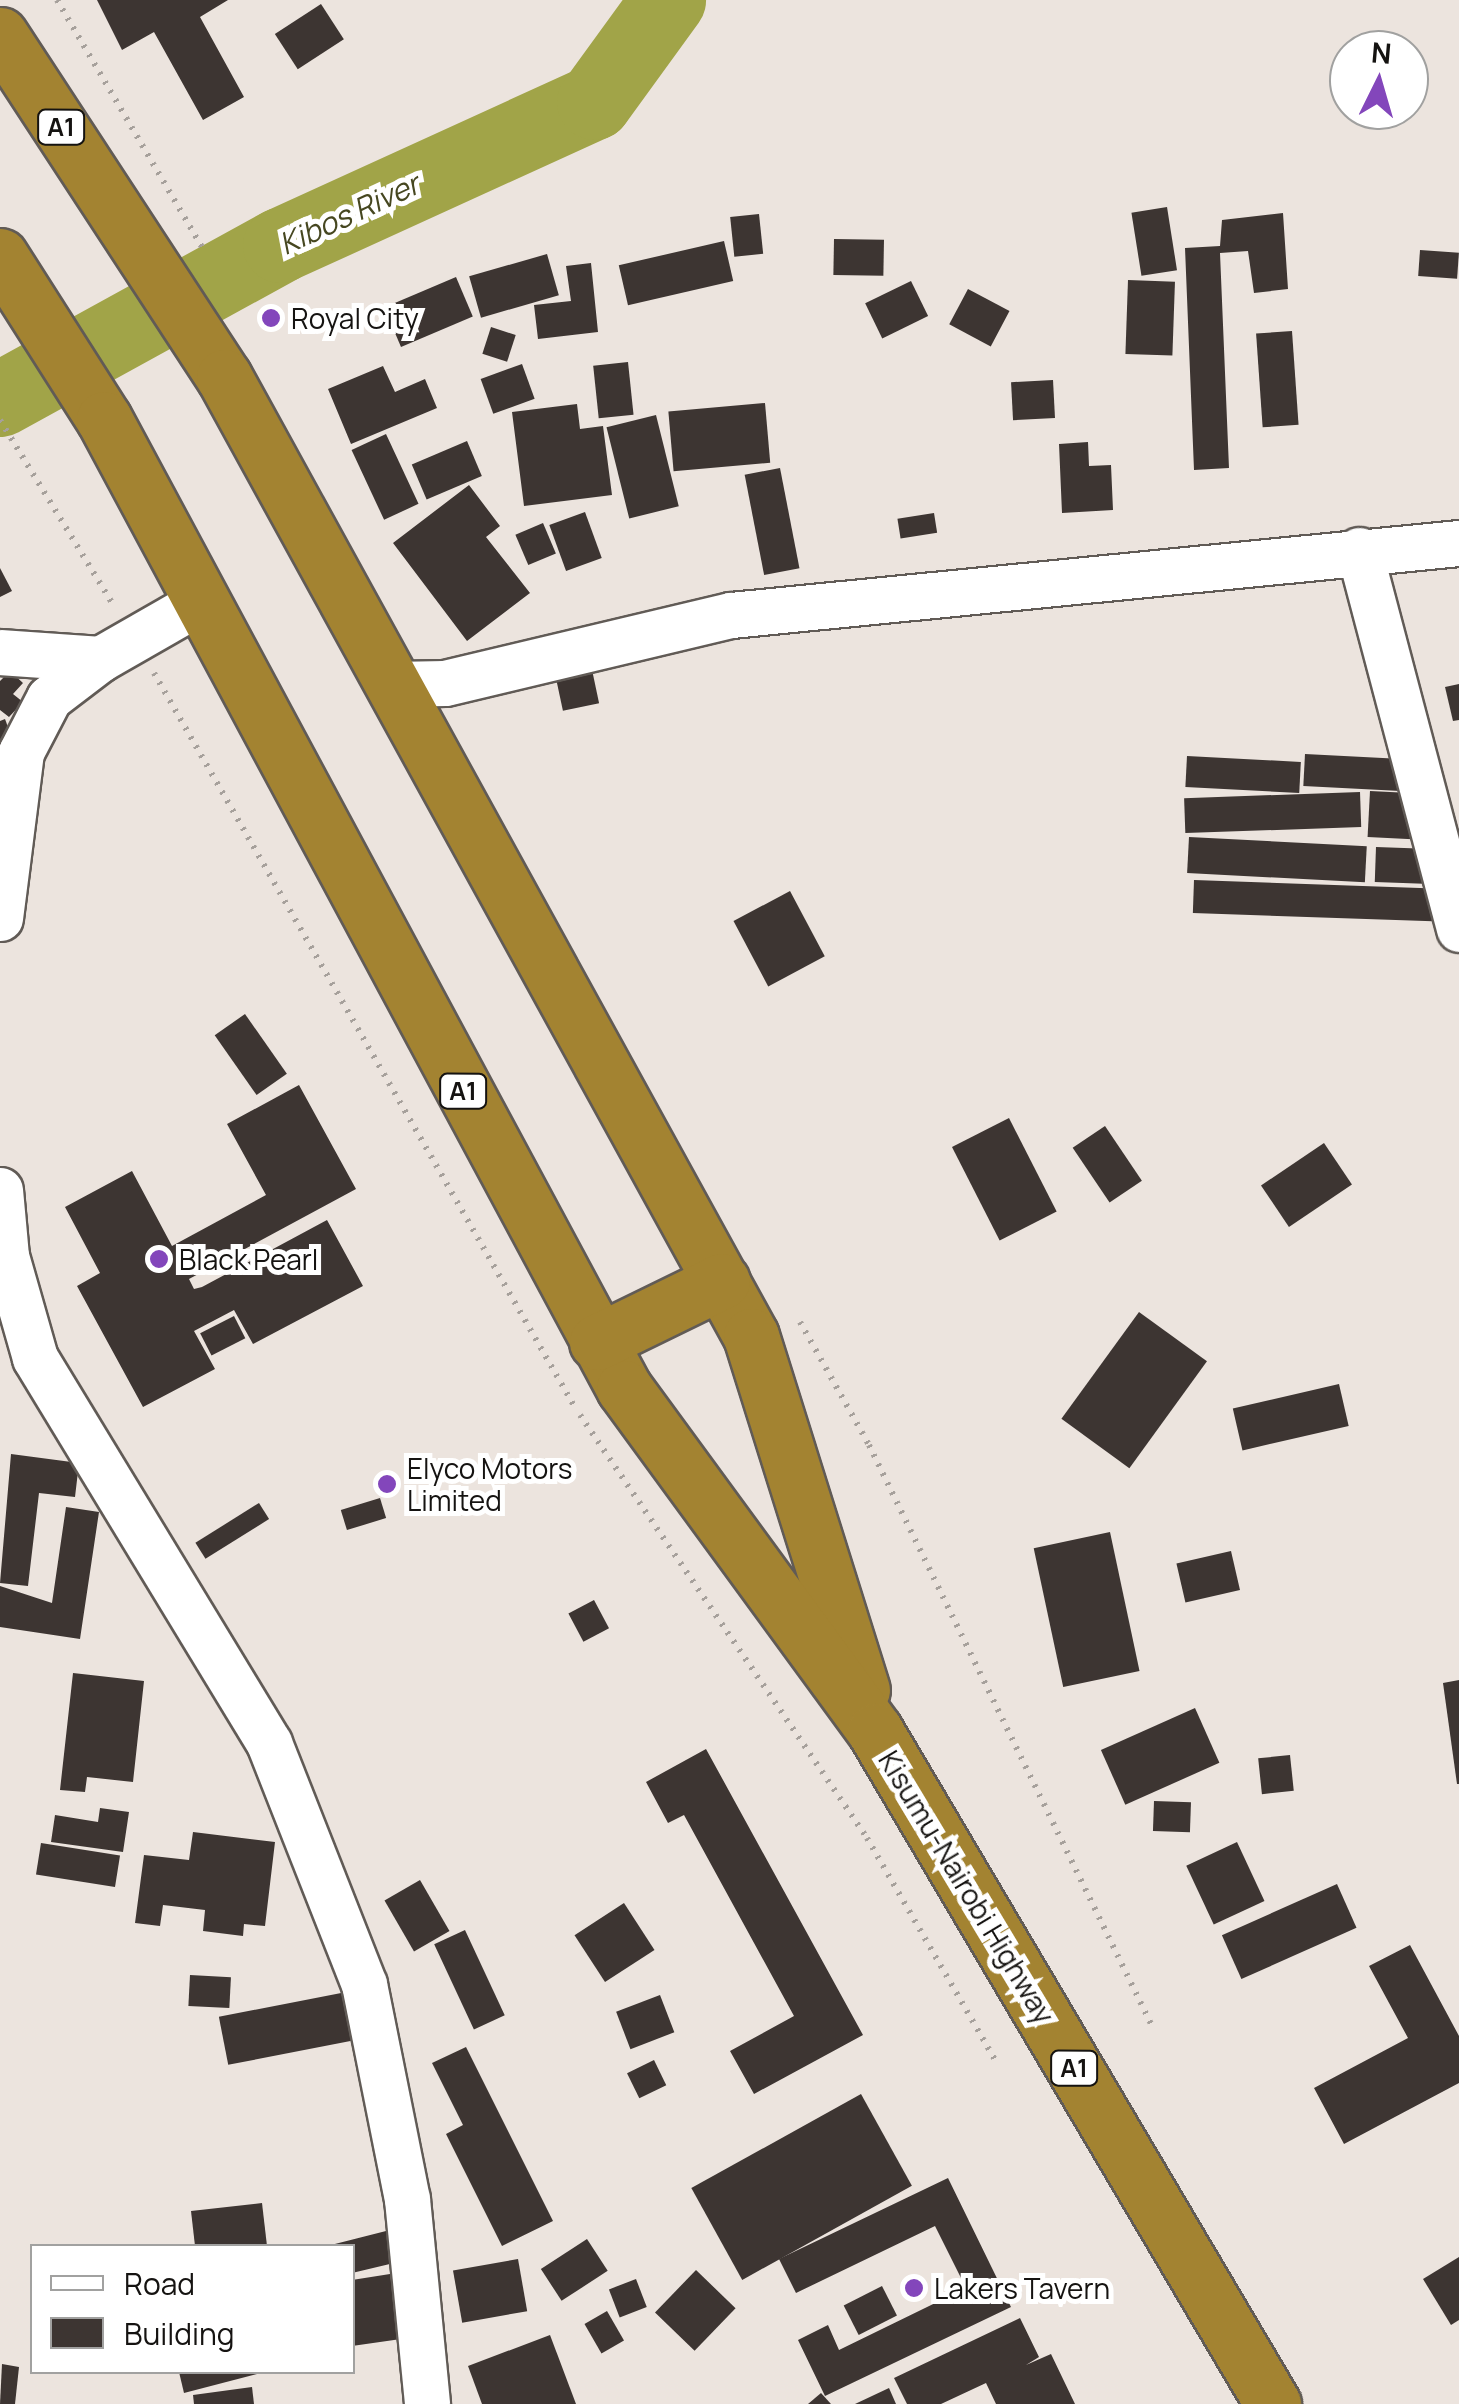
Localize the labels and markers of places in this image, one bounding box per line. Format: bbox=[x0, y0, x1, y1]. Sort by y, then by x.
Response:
place label: Royal City bbox=[291, 301, 419, 335]
marker: Royal City bbox=[260, 307, 282, 329]
place label: Black Pearl bbox=[179, 1242, 318, 1276]
marker: Black Pearl bbox=[148, 1248, 170, 1270]
place label: Elyco Motors Limited bbox=[407, 1451, 572, 1517]
marker: Elyco Motors Limited bbox=[376, 1473, 398, 1495]
place label: Lakers Tavern bbox=[934, 2271, 1110, 2305]
marker: Lakers Tavern bbox=[903, 2277, 925, 2299]

